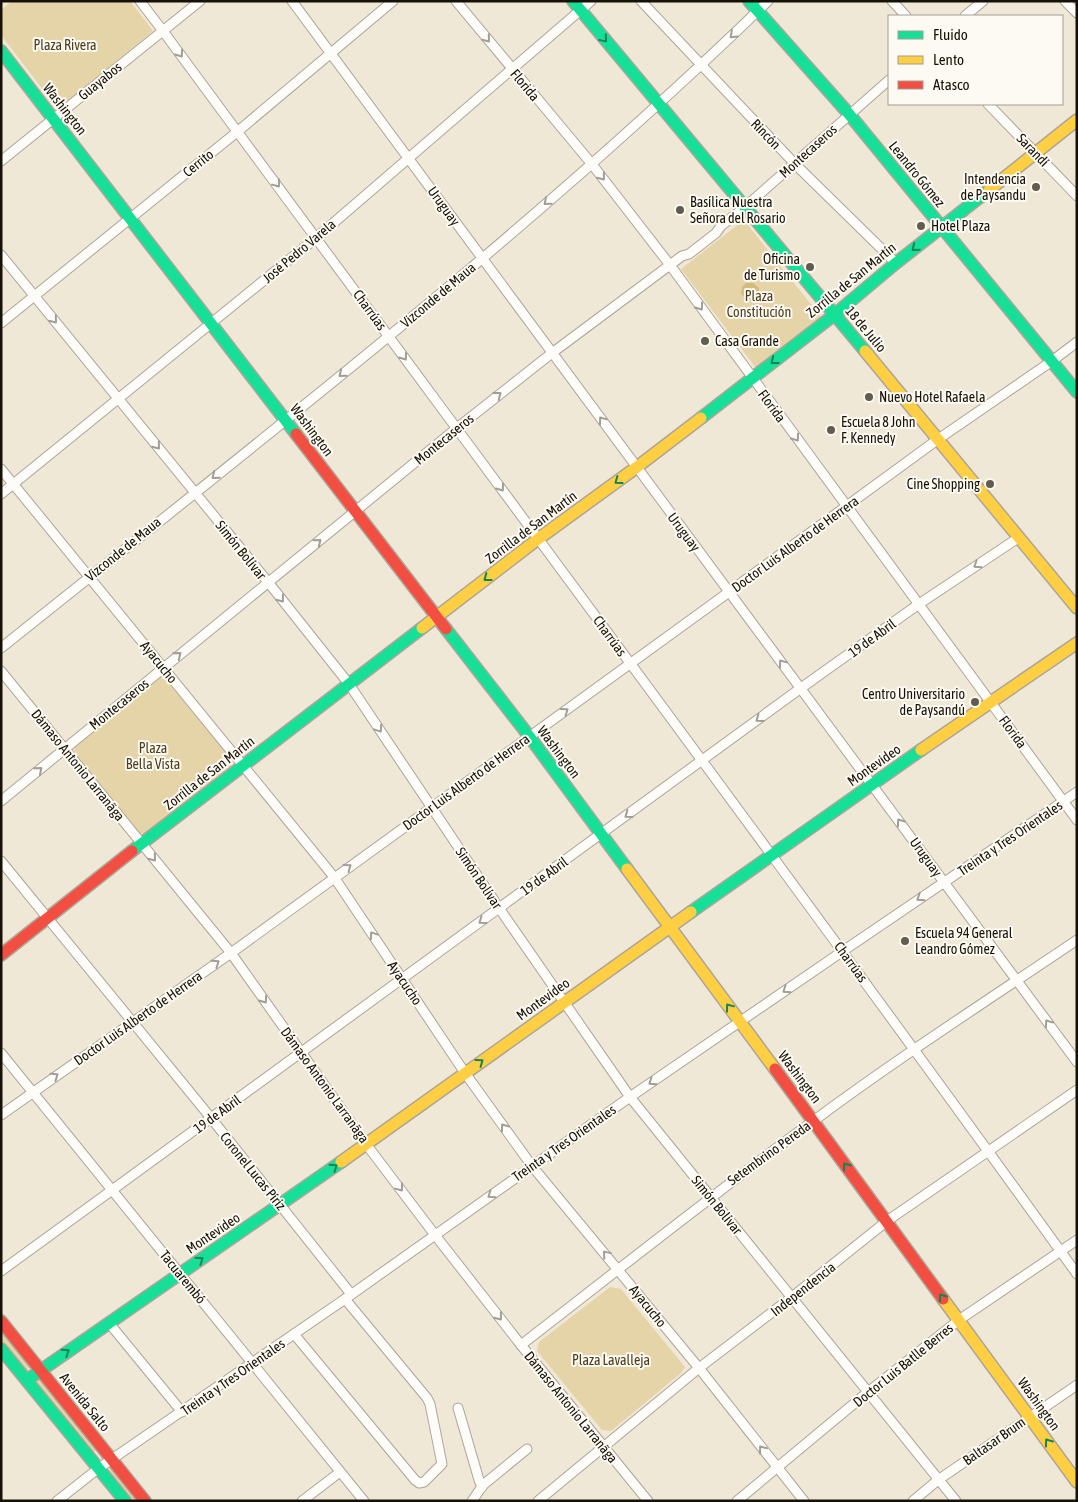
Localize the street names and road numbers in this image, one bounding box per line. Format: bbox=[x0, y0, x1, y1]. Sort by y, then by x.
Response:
street label: Guayabos bbox=[75, 59, 125, 103]
street label: Florida bbox=[507, 66, 543, 104]
street label: Washington bbox=[40, 80, 90, 138]
street label: Rincón bbox=[748, 116, 784, 152]
street label: Montecaseros bbox=[776, 121, 840, 181]
street label: Sarandí bbox=[1014, 130, 1052, 170]
street label: Leandro Gómez bbox=[886, 138, 948, 210]
street label: Cerrito bbox=[180, 146, 216, 180]
street label: Uruguay bbox=[425, 183, 464, 229]
street label: José Pedro Varela bbox=[259, 216, 339, 286]
street label: Zorrilla de San Martín bbox=[803, 239, 899, 321]
street label: Vizconde de Maua bbox=[397, 259, 479, 331]
street label: Charrúas bbox=[350, 287, 390, 333]
street label: 18 de Julio bbox=[842, 303, 890, 355]
street label: Florida bbox=[755, 387, 789, 425]
street label: Washington bbox=[287, 401, 337, 459]
street label: Montecaseros bbox=[411, 410, 477, 468]
street label: Zorrilla de San Martín bbox=[482, 487, 580, 567]
street label: Doctor Luis Alberto de Herrera bbox=[729, 493, 861, 595]
street label: Uruguay bbox=[664, 510, 704, 555]
street label: Vizconde de Maua bbox=[82, 514, 164, 584]
street label: Simón Bolívar bbox=[212, 517, 270, 583]
street label: Charrúas bbox=[590, 613, 630, 659]
street label: 19 de Abril bbox=[845, 615, 899, 661]
street label: Ayacucho bbox=[137, 638, 181, 686]
street label: Montecaseros bbox=[86, 675, 152, 733]
street label: Dámaso Antonio Larranãga bbox=[28, 706, 128, 824]
street label: Florida bbox=[996, 713, 1030, 751]
street label: Washington bbox=[534, 723, 584, 781]
street label: Doctor Luis Alberto de Herrera bbox=[400, 731, 532, 833]
street label: Zorrilla de San Martín bbox=[161, 733, 257, 813]
street label: Montevideo bbox=[844, 741, 904, 789]
street label: Treinta y Tres Orientales bbox=[955, 797, 1065, 879]
street label: Uruguay bbox=[907, 834, 946, 880]
street label: Simón Bolívar bbox=[453, 844, 506, 913]
street label: 19 de Abril bbox=[517, 853, 571, 899]
street label: Charrúas bbox=[831, 939, 871, 985]
street label: Ayacucho bbox=[385, 958, 425, 1008]
street label: Doctor Luis Alberto de Herrera bbox=[71, 968, 205, 1068]
street label: Montevideo bbox=[513, 974, 573, 1024]
street label: Dámaso Antonio Larranãga bbox=[278, 1024, 372, 1146]
street label: Washington bbox=[775, 1048, 825, 1106]
street label: 19 de Abril bbox=[190, 1091, 244, 1137]
street label: Treinta y Tres Orientales bbox=[509, 1101, 619, 1185]
street label: Setembrino Pereda bbox=[724, 1118, 814, 1188]
street label: Coronel Lucas Píriz bbox=[217, 1129, 289, 1213]
street label: Simón Bolívar bbox=[688, 1172, 746, 1238]
street label: Montevideo bbox=[183, 1209, 243, 1257]
street label: Tacuarembó bbox=[157, 1247, 209, 1307]
street label: Independencia bbox=[767, 1259, 839, 1319]
street label: Ayacucho bbox=[626, 1282, 670, 1330]
street label: Doctor Luis Batlle Berres bbox=[850, 1320, 956, 1410]
street label: Treinta y Tres Orientales bbox=[178, 1335, 288, 1419]
street label: Dámaso Antonio Larranãga bbox=[521, 1348, 621, 1466]
street label: Avenida Salto bbox=[57, 1370, 113, 1434]
street label: Washington bbox=[1015, 1375, 1063, 1433]
street label: Baltasar Brum bbox=[960, 1414, 1028, 1468]

